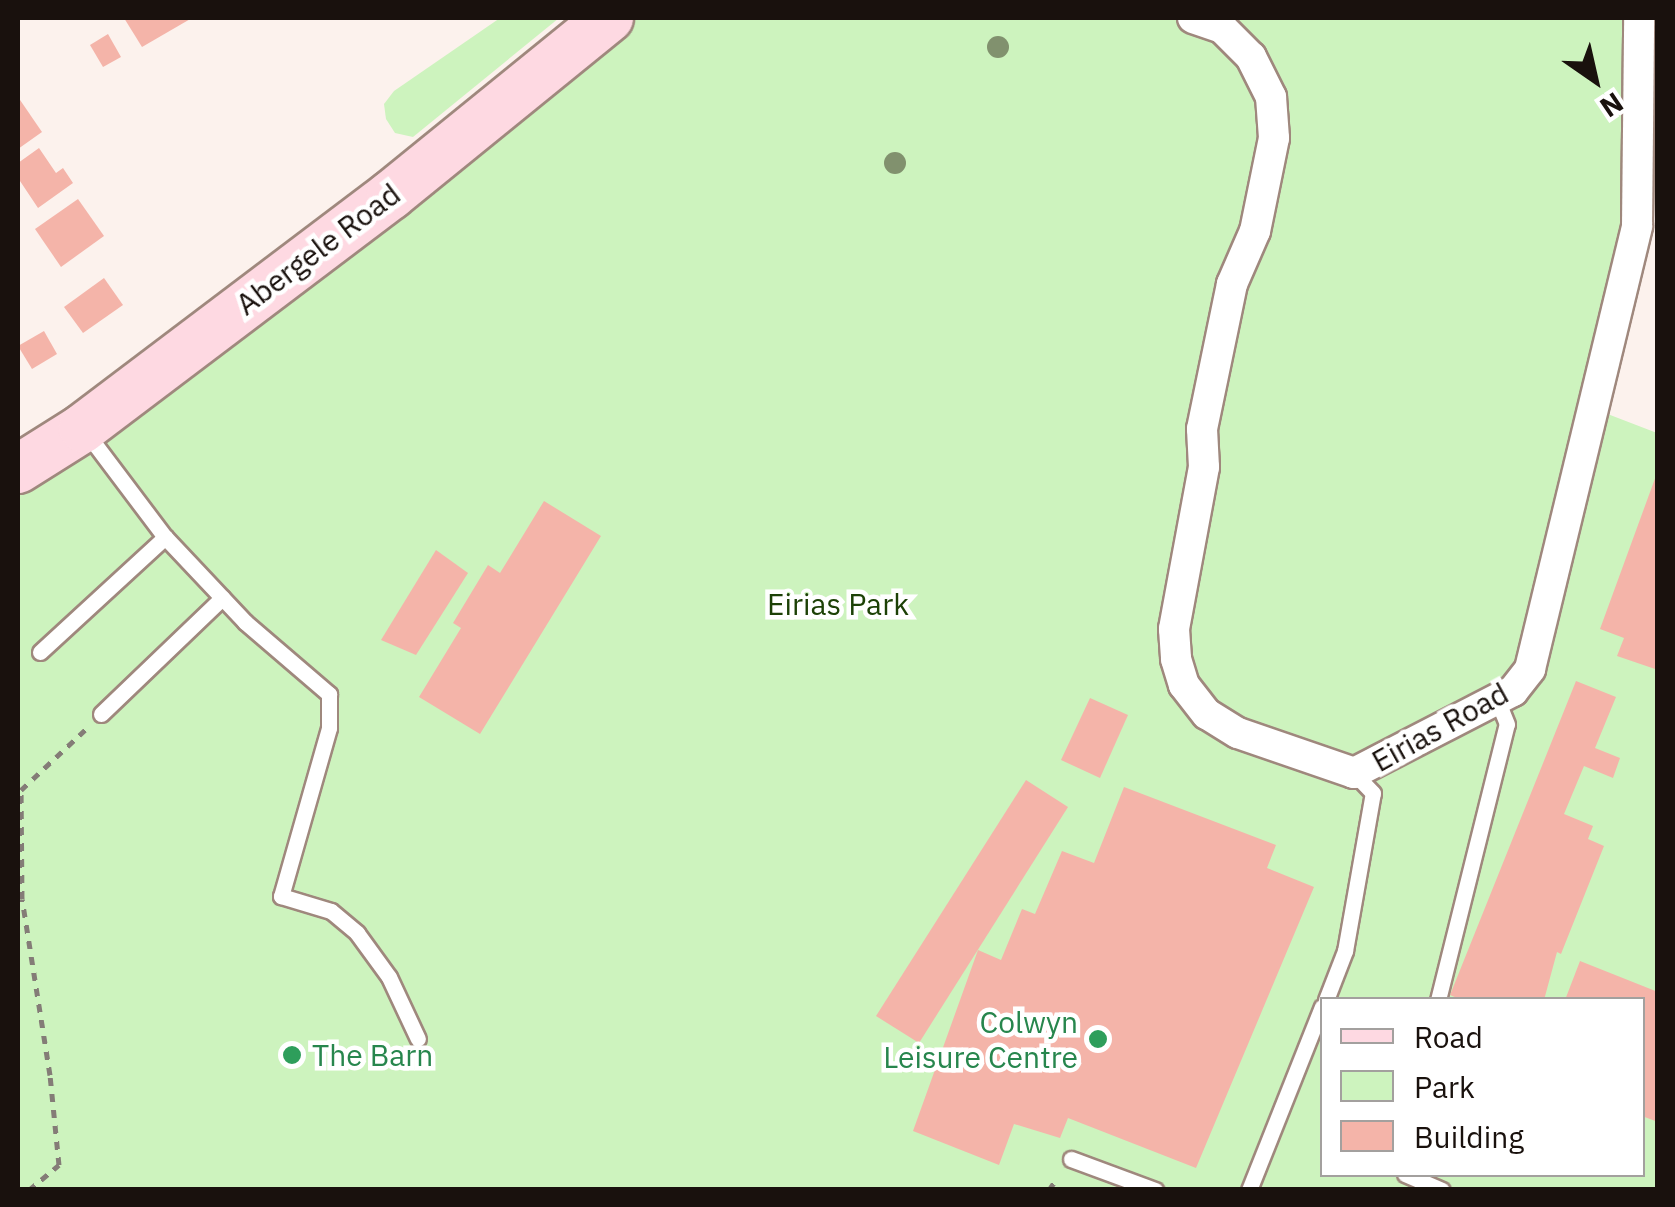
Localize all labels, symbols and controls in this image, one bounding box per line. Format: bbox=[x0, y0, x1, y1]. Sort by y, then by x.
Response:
north arrow bbox=[1545, 30, 1645, 130]
text: N bbox=[1593, 84, 1631, 126]
street label: Abergele Road bbox=[229, 176, 407, 322]
park label: Eirias Park bbox=[767, 586, 909, 622]
street label: Eirias Road bbox=[1366, 675, 1514, 779]
legend bbox=[1320, 997, 1645, 1177]
place label: Colwyn Leisure Centre bbox=[883, 1004, 1078, 1074]
text: Road bbox=[1414, 1017, 1483, 1056]
marker: Colwyn Leisure Centre bbox=[1087, 1028, 1109, 1050]
place label: The Barn bbox=[312, 1037, 433, 1073]
marker: The Barn bbox=[281, 1044, 303, 1066]
text: Park bbox=[1414, 1067, 1475, 1106]
text: Building bbox=[1414, 1117, 1524, 1156]

